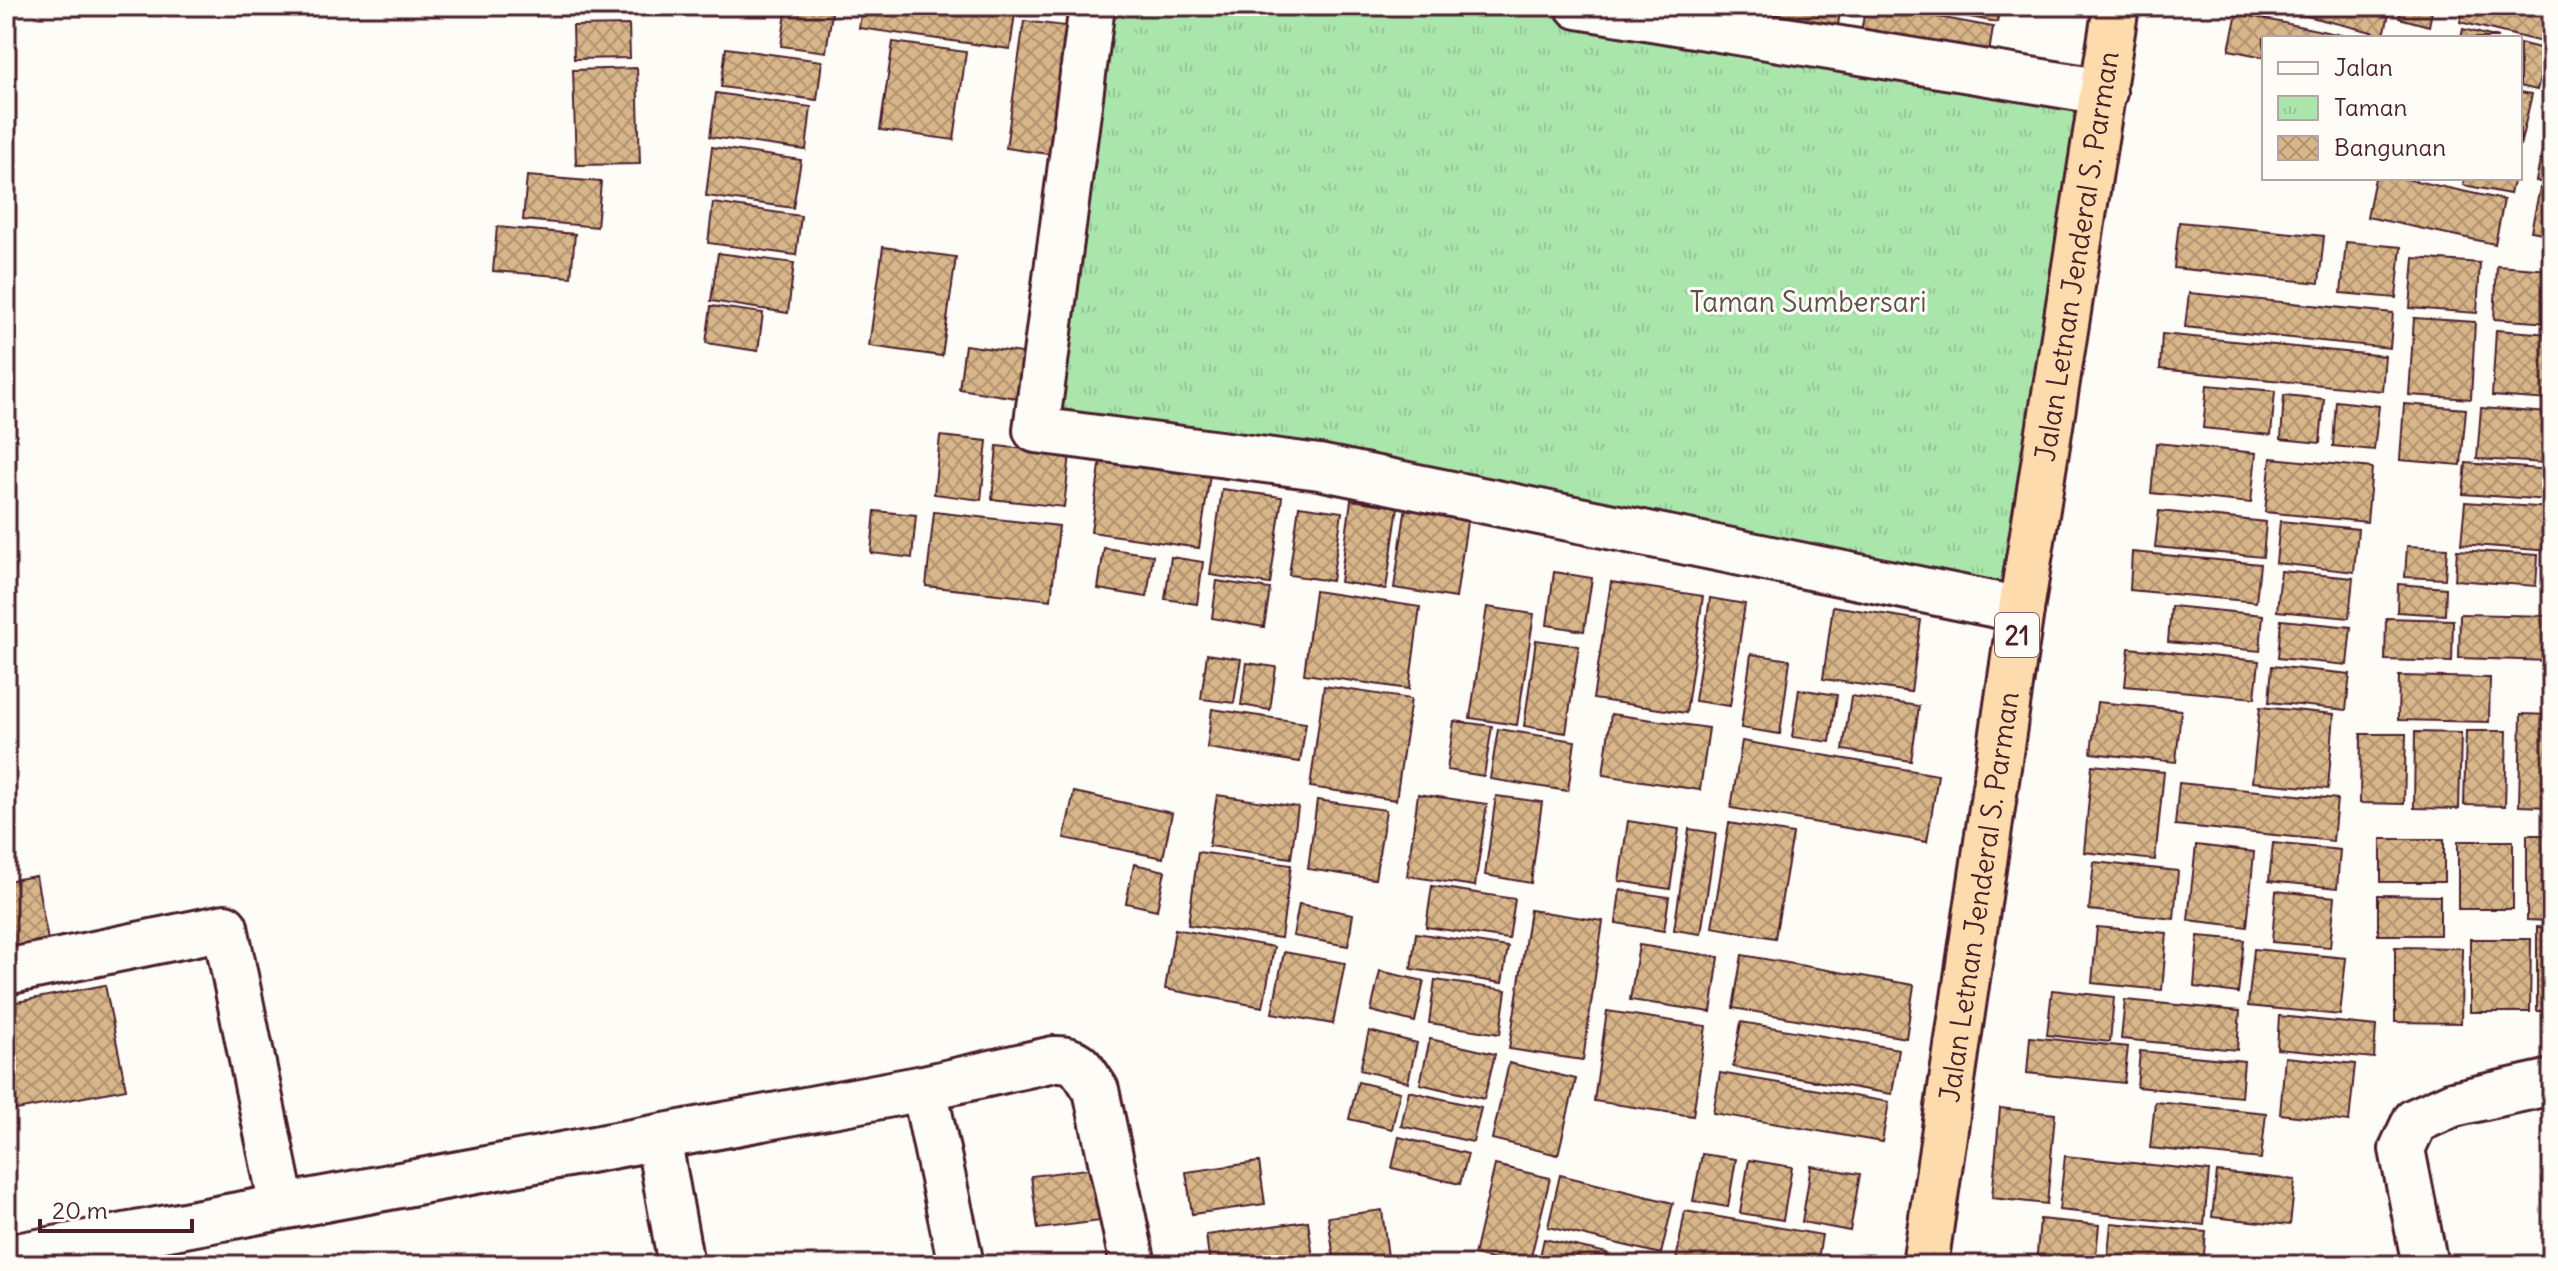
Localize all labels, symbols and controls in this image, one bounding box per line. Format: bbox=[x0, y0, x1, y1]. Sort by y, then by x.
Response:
legend bbox=[2262, 36, 2522, 180]
street label: Jalan Letnan Jenderal S. Parman bbox=[2027, 49, 2127, 464]
text: Jalan bbox=[2334, 52, 2393, 82]
text: Taman bbox=[2334, 92, 2407, 122]
text: Bangunan bbox=[2334, 132, 2446, 162]
park label: Taman Sumbersari bbox=[1689, 284, 1927, 320]
road number: 21 bbox=[1995, 613, 2039, 657]
street label: Jalan Letnan Jenderal S. Parman bbox=[1931, 689, 2027, 1105]
scale bar bbox=[40, 1183, 192, 1233]
text: 20 m bbox=[52, 1195, 108, 1225]

